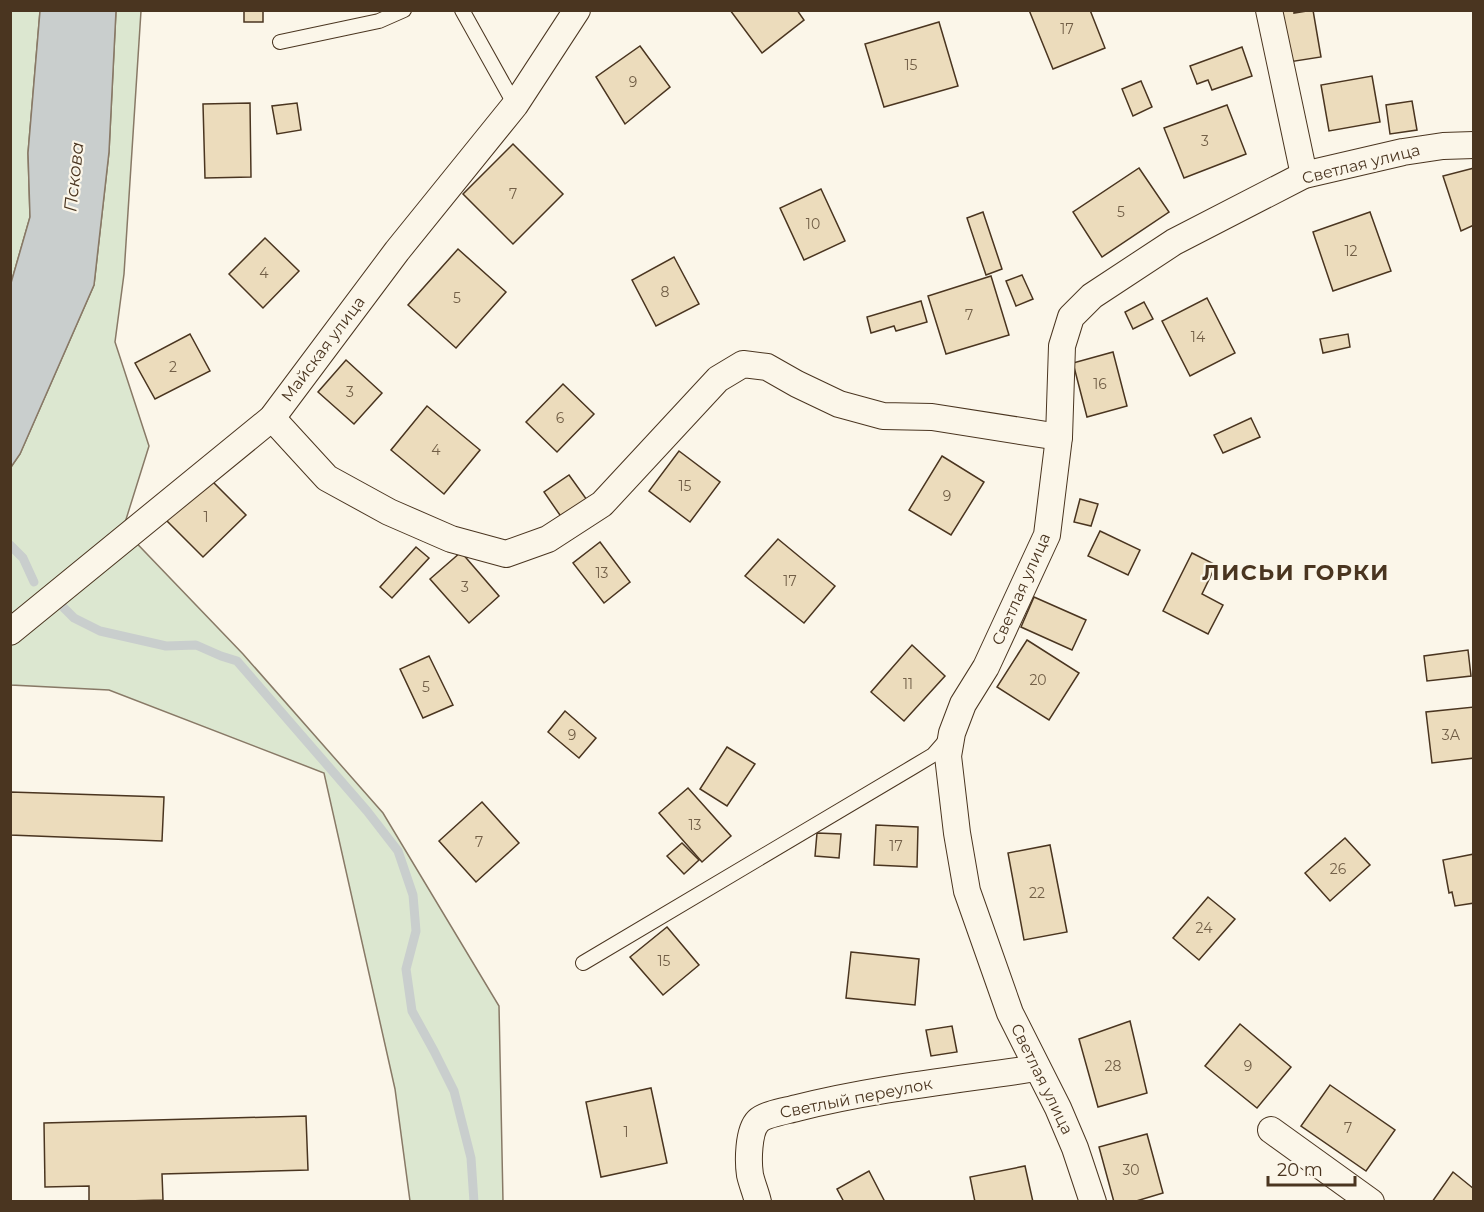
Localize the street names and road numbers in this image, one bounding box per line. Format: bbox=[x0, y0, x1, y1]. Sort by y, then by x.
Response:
street label: Светлая улица bbox=[1300, 140, 1422, 188]
street label: Майская улица bbox=[277, 293, 369, 405]
street label: Светлая улица bbox=[988, 530, 1054, 648]
street label: Светлая улица bbox=[1007, 1020, 1077, 1138]
street label: Светлый переулок bbox=[778, 1074, 935, 1122]

